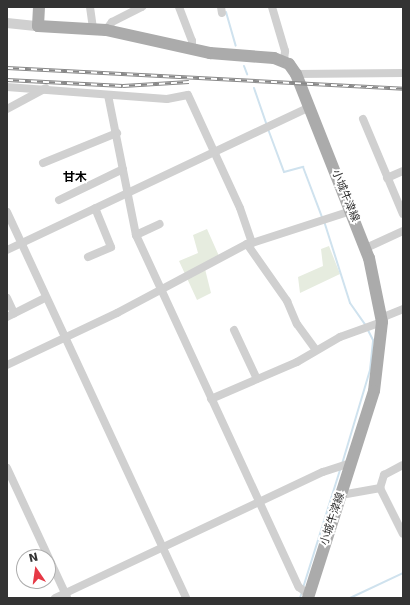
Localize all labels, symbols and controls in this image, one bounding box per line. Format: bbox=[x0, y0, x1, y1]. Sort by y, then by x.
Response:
street label: 小城牛津線 bbox=[329, 168, 361, 224]
district label: 甘木 bbox=[63, 171, 87, 185]
street label: 小城牛津線 bbox=[318, 491, 348, 547]
north arrow bbox=[16, 549, 56, 589]
text: N bbox=[27, 550, 39, 565]

